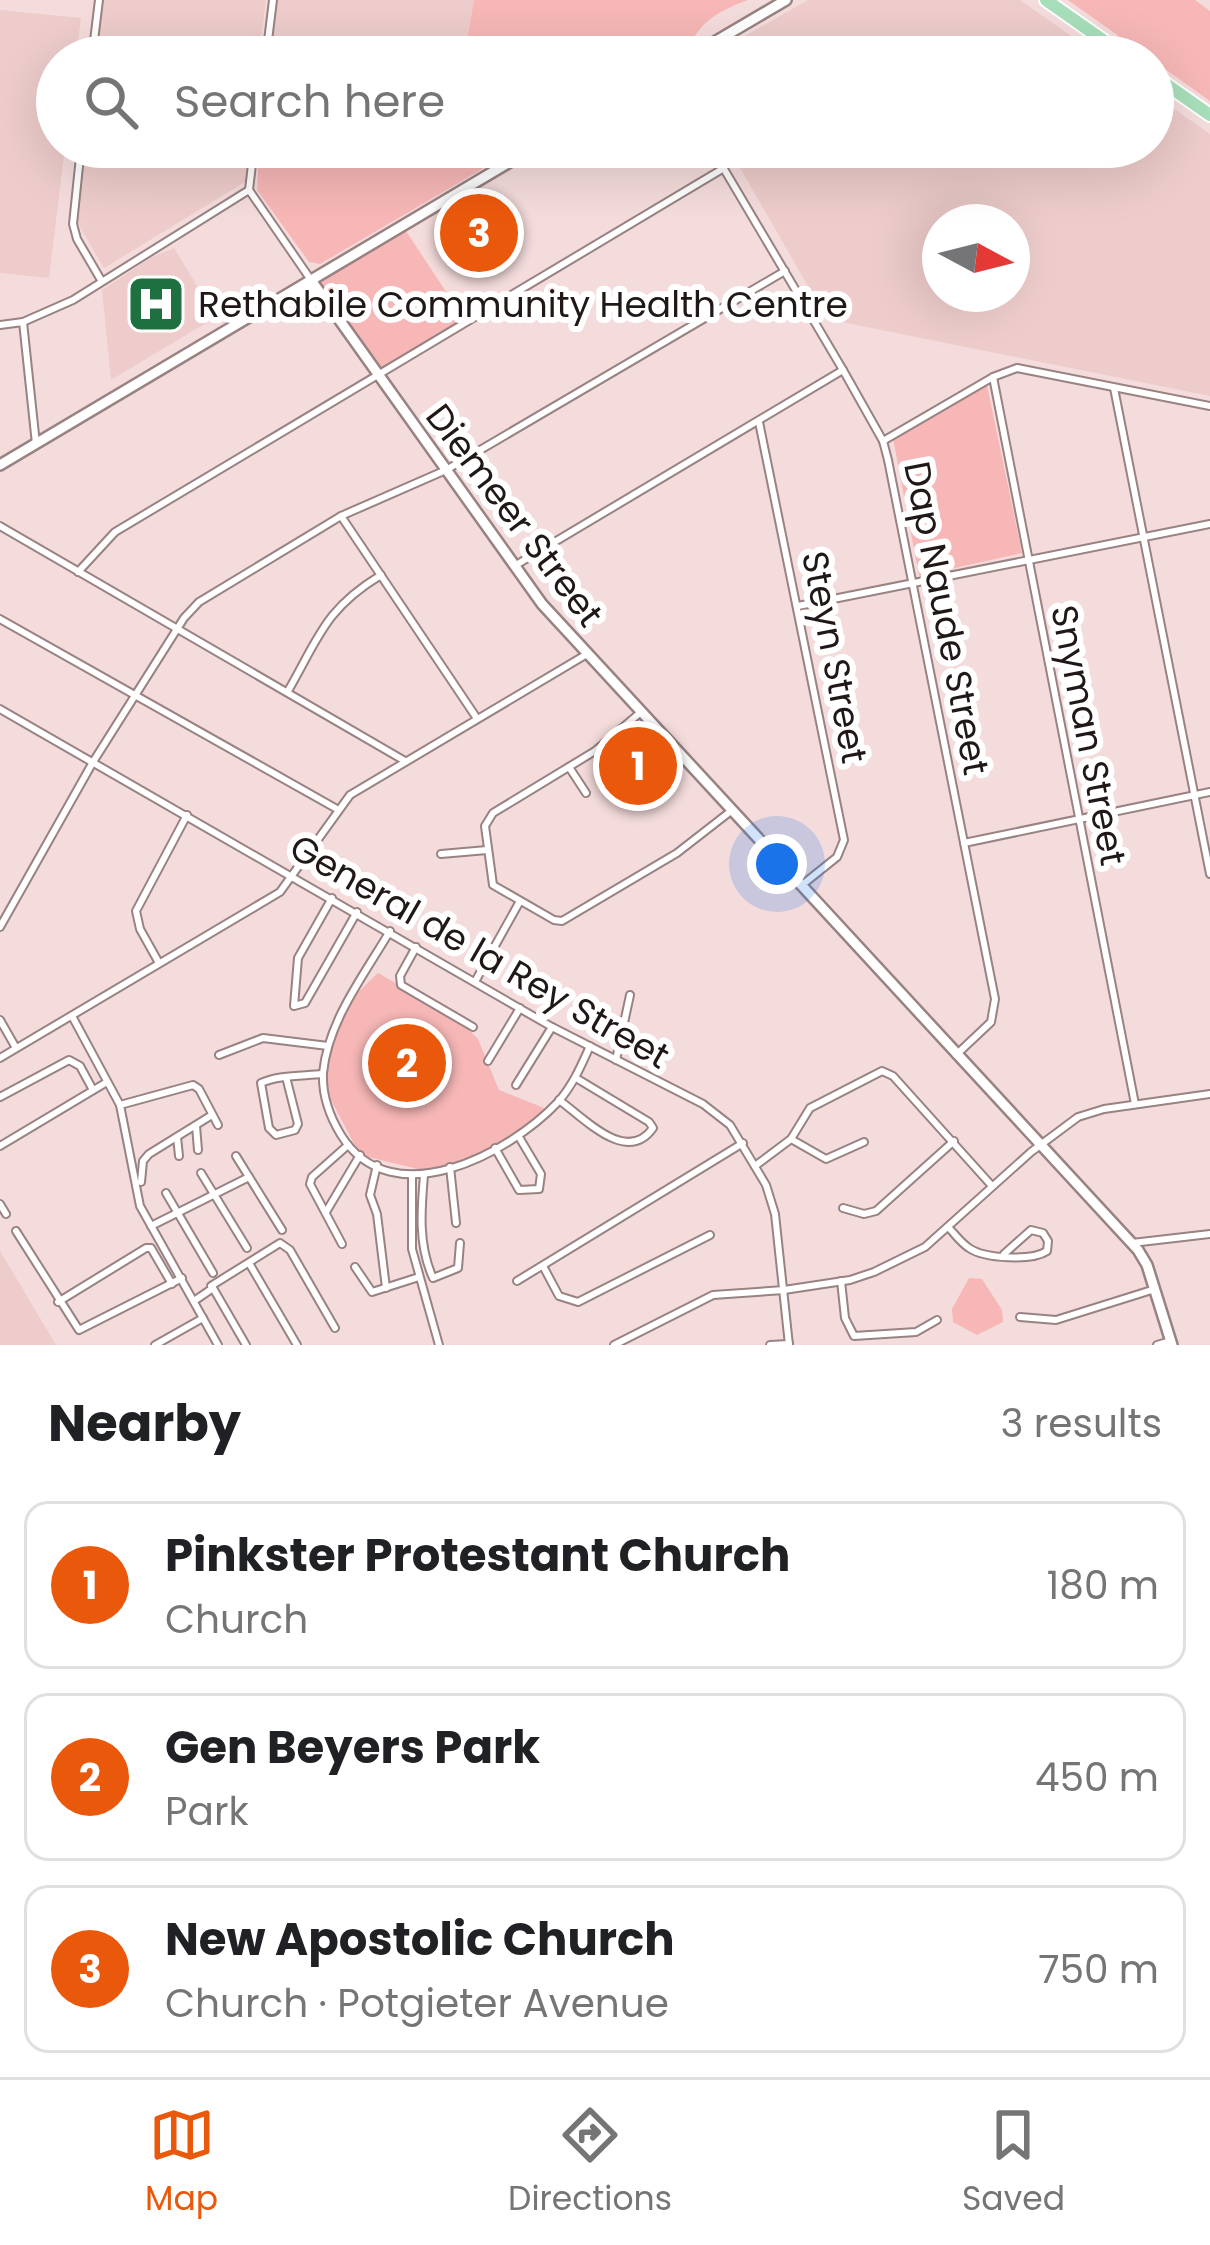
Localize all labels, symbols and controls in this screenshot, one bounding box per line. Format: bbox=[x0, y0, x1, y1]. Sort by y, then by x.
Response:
search box bbox=[36, 36, 1174, 168]
icon: search bbox=[78, 69, 144, 135]
text: Search here bbox=[174, 70, 445, 133]
pin: 3 bbox=[440, 188, 518, 278]
north arrow bbox=[922, 204, 1030, 312]
hospital icon: Rethabile Community Health Centre bbox=[125, 273, 187, 335]
place label: Rethabile Community Health Centre bbox=[198, 279, 848, 330]
street label: Diemeer Street bbox=[414, 393, 615, 637]
street label: Dap Naude Street bbox=[891, 457, 1002, 779]
street label: Steyn Street bbox=[789, 547, 880, 767]
street label: Snyman Street bbox=[1038, 601, 1139, 869]
pin: 1 bbox=[599, 721, 677, 811]
street label: General de la Rey Street bbox=[281, 822, 679, 1081]
your location bbox=[747, 834, 807, 894]
pin: 2 bbox=[368, 1018, 446, 1108]
text: Nearby bbox=[48, 1387, 241, 1459]
text: 3 results bbox=[1000, 1396, 1162, 1451]
text: Pinkster Protestant Church bbox=[165, 1524, 790, 1587]
text: 1 bbox=[83, 1558, 97, 1613]
text: 180 m bbox=[1047, 1558, 1159, 1613]
text: Church bbox=[165, 1592, 308, 1647]
text: Gen Beyers Park bbox=[165, 1716, 540, 1779]
text: 2 bbox=[79, 1750, 101, 1805]
text: 450 m bbox=[1035, 1750, 1159, 1805]
text: Park bbox=[165, 1784, 249, 1839]
text: New Apostolic Church bbox=[165, 1908, 675, 1971]
text: 3 bbox=[78, 1942, 102, 1997]
text: 750 m bbox=[1038, 1942, 1159, 1997]
text: Church · Potgieter Avenue bbox=[165, 1976, 669, 2031]
tab: Map bbox=[145, 2102, 218, 2224]
tab: Directions bbox=[508, 2102, 672, 2224]
tab: Saved bbox=[962, 2102, 1065, 2224]

